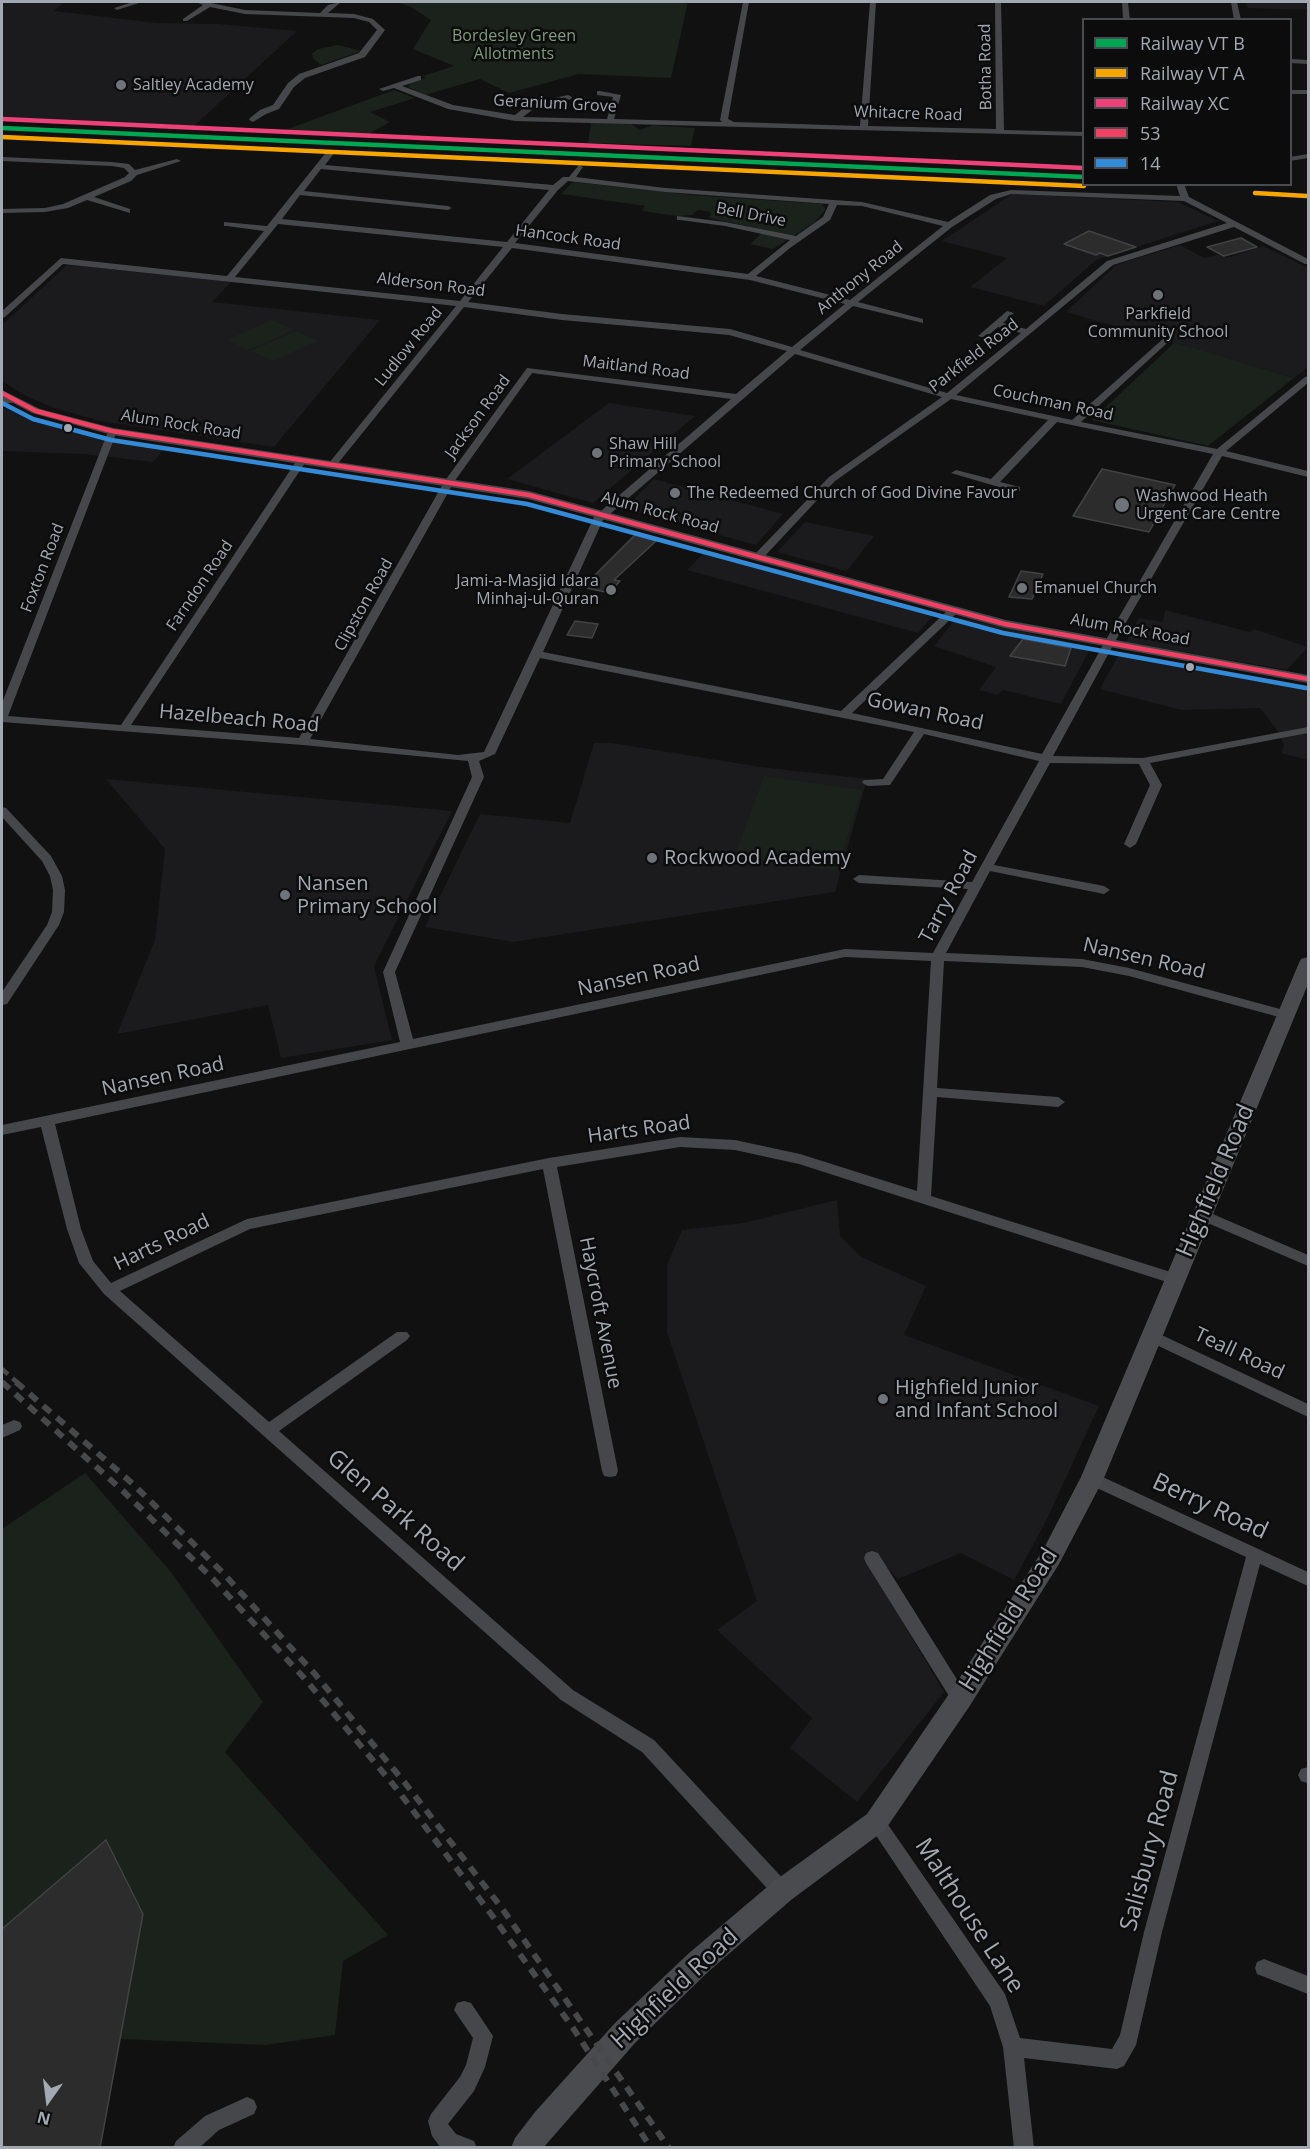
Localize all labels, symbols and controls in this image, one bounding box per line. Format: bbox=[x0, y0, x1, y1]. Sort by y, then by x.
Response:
legend bbox=[1082, 18, 1292, 186]
street label: Botha Road bbox=[976, 23, 996, 111]
park label: Bordesley Green Allotments bbox=[452, 26, 576, 64]
text: Railway VT B bbox=[1140, 31, 1245, 55]
text: Railway VT A bbox=[1140, 61, 1245, 85]
place label: Saltley Academy bbox=[133, 75, 254, 95]
marker: Saltley Academy bbox=[114, 78, 128, 92]
street label: Geranium Grove bbox=[493, 91, 617, 117]
text: Railway XC bbox=[1140, 91, 1230, 115]
street label: Whitacre Road bbox=[853, 103, 963, 125]
text: 53 bbox=[1140, 121, 1161, 145]
text: 14 bbox=[1140, 151, 1161, 175]
street label: Bell Drive bbox=[714, 199, 788, 231]
street label: Hancock Road bbox=[514, 221, 622, 255]
street label: Anthony Road bbox=[813, 237, 907, 319]
street label: Alderson Road bbox=[376, 269, 486, 301]
marker: Parkfield Community School bbox=[1151, 288, 1165, 302]
street label: Ludlow Road bbox=[371, 304, 447, 390]
place label: Parkfield Community School bbox=[1088, 304, 1228, 342]
street label: Parkfield Road bbox=[926, 315, 1022, 397]
street label: Maitland Road bbox=[581, 352, 691, 384]
street label: Jackson Road bbox=[441, 371, 515, 463]
street label: Couchman Road bbox=[991, 381, 1115, 425]
street label: Alum Rock Road bbox=[120, 406, 242, 444]
unlabelled marker bbox=[62, 422, 74, 434]
place label: Shaw Hill Primary School bbox=[609, 434, 721, 472]
marker: Shaw Hill Primary School bbox=[590, 446, 604, 460]
place label: The Redeemed Church of God Divine Favour bbox=[687, 483, 1017, 503]
marker: The Redeemed Church of God Divine Favour bbox=[668, 486, 682, 500]
place label: Washwood Heath Urgent Care Centre bbox=[1136, 486, 1280, 524]
street label: Alum Rock Road bbox=[599, 488, 721, 538]
marker: Washwood Heath Urgent Care Centre bbox=[1113, 496, 1131, 514]
street label: Foxton Road bbox=[17, 521, 69, 615]
street label: Farndon Road bbox=[163, 537, 237, 635]
street label: Clipston Road bbox=[331, 555, 397, 655]
place label: Jami-a-Masjid Idara Minhaj-ul-Quran bbox=[456, 571, 599, 609]
place label: Emanuel Church bbox=[1034, 578, 1157, 598]
marker: Emanuel Church bbox=[1015, 581, 1029, 595]
marker: Jami-a-Masjid Idara Minhaj-ul-Quran bbox=[604, 583, 618, 597]
street label: Alum Rock Road bbox=[1069, 610, 1191, 650]
unlabelled marker bbox=[1184, 661, 1196, 673]
street label: Gowan Road bbox=[865, 688, 985, 736]
street label: Hazelbeach Road bbox=[158, 700, 320, 738]
place label: Rockwood Academy bbox=[664, 846, 851, 870]
street label: Tarry Road bbox=[915, 847, 983, 947]
marker: Rockwood Academy bbox=[645, 851, 659, 865]
place label: Nansen Primary School bbox=[297, 872, 437, 919]
marker: Nansen Primary School bbox=[278, 888, 292, 902]
street label: Nansen Road bbox=[1081, 933, 1207, 985]
street label: Nansen Road bbox=[576, 952, 702, 1002]
street label: Nansen Road bbox=[100, 1052, 226, 1102]
street label: Highfield Road bbox=[1171, 1100, 1261, 1262]
street label: Harts Road bbox=[586, 1111, 692, 1149]
street label: Harts Road bbox=[110, 1210, 214, 1276]
street label: Haycroft Avenue bbox=[573, 1235, 627, 1391]
street label: Teall Road bbox=[1190, 1323, 1288, 1385]
place label: Highfield Junior and Infant School bbox=[895, 1376, 1058, 1423]
marker: Highfield Junior and Infant School bbox=[876, 1392, 890, 1406]
street label: Glen Park Road bbox=[321, 1444, 469, 1578]
street label: Berry Road bbox=[1148, 1468, 1272, 1546]
street label: Highfield Road bbox=[954, 1543, 1064, 1697]
street label: Salisbury Road bbox=[1115, 1768, 1185, 1934]
street label: Malthouse Lane bbox=[908, 1833, 1030, 1999]
street label: Highfield Road bbox=[605, 1923, 745, 2055]
north arrow bbox=[18, 2071, 78, 2131]
text: N bbox=[35, 2106, 53, 2131]

